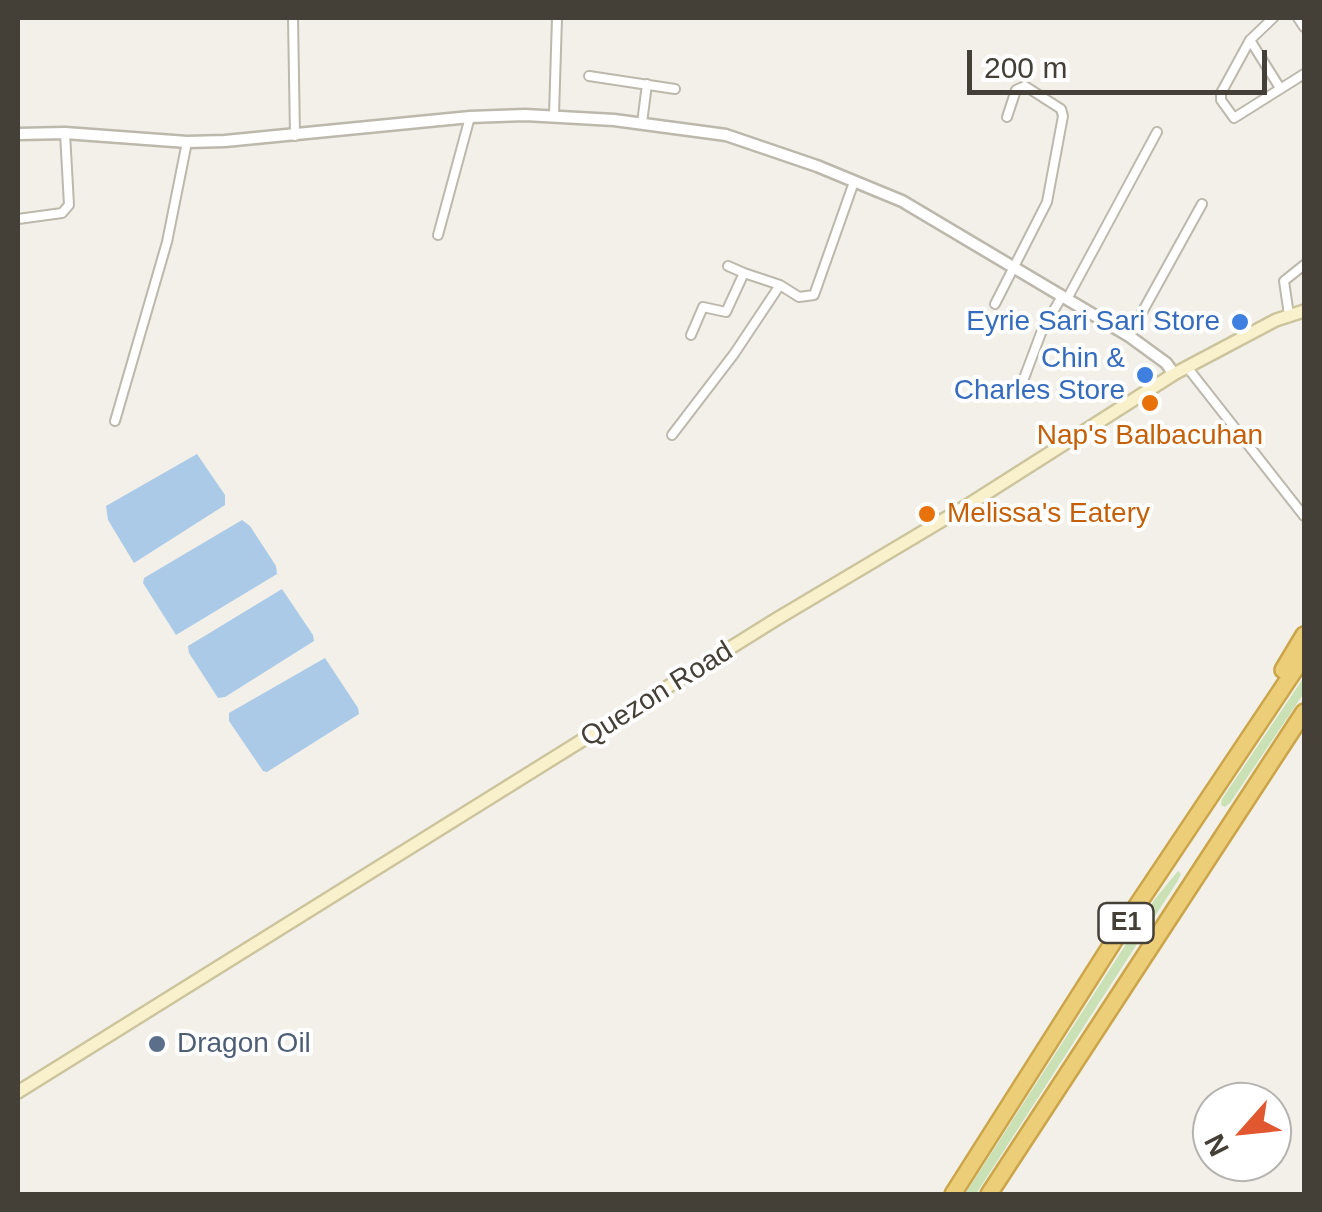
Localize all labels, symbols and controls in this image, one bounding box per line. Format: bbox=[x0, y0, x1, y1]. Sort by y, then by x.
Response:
scale bar bbox=[972, 30, 1272, 92]
text: 200 m bbox=[984, 51, 1067, 84]
place label: Eyrie Sari Sari Store bbox=[966, 305, 1220, 339]
marker: Eyrie Sari Sari Store bbox=[1229, 311, 1251, 333]
place label: Chin & Charles Store bbox=[954, 342, 1125, 408]
marker: Chin & Charles Store bbox=[1134, 364, 1156, 386]
marker: Nap's Balbacuhan bbox=[1139, 392, 1161, 414]
place label: Nap's Balbacuhan bbox=[1037, 419, 1263, 453]
place label: Melissa's Eatery bbox=[947, 497, 1150, 531]
marker: Melissa's Eatery bbox=[916, 503, 938, 525]
street label: Quezon Road bbox=[575, 635, 739, 755]
road number: E1 bbox=[1098, 903, 1154, 943]
place label: Dragon Oil bbox=[177, 1027, 311, 1061]
marker: Dragon Oil bbox=[146, 1033, 168, 1055]
north arrow bbox=[1192, 1082, 1292, 1182]
text: N bbox=[1198, 1129, 1235, 1161]

